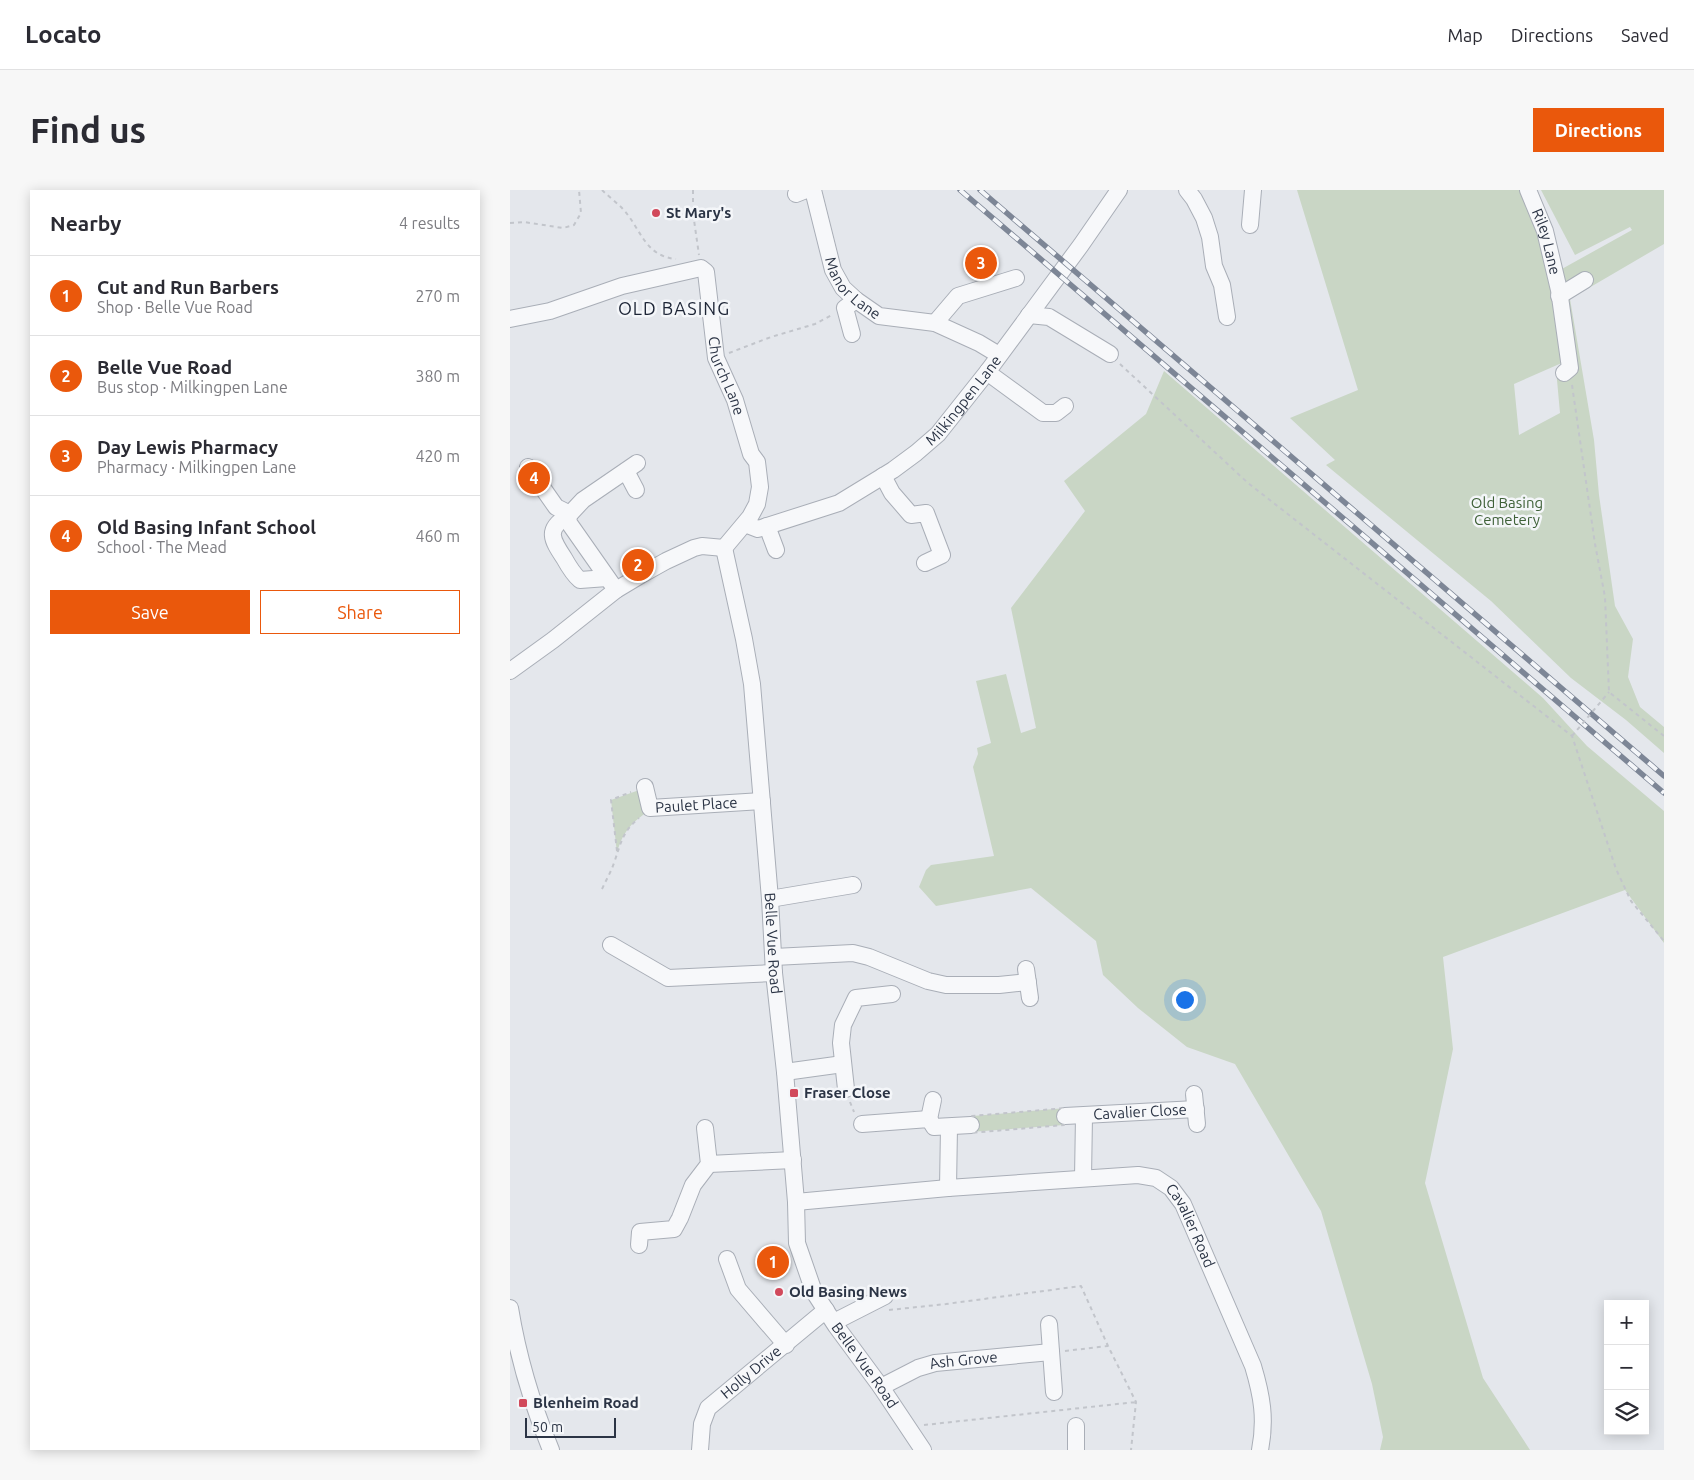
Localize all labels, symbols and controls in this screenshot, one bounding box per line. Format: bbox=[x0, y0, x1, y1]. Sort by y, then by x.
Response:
text: Locato bbox=[25, 21, 101, 48]
text: Map bbox=[1447, 25, 1483, 45]
text: Directions bbox=[1511, 25, 1593, 45]
text: Saved bbox=[1621, 25, 1669, 45]
button: Directions bbox=[1533, 108, 1664, 152]
text: Find us bbox=[30, 110, 146, 150]
place label: St Mary's bbox=[666, 204, 731, 221]
street label: Riley Lane bbox=[1529, 206, 1564, 276]
marker: St Mary's bbox=[650, 207, 662, 219]
text: Nearby bbox=[50, 211, 121, 235]
text: 4 results bbox=[399, 214, 460, 232]
pin: 3 bbox=[965, 244, 997, 282]
street label: Manor Lane bbox=[822, 255, 884, 323]
text: Cut and Run Barbers bbox=[97, 276, 279, 298]
text: 1 bbox=[61, 287, 71, 305]
text: 270 m bbox=[415, 287, 460, 305]
text: Shop · Belle Vue Road bbox=[97, 298, 253, 316]
district label: OLD BASING bbox=[618, 298, 730, 318]
street label: Church Lane bbox=[706, 335, 748, 417]
street label: Milkingpen Lane bbox=[922, 352, 1004, 449]
text: Belle Vue Road bbox=[97, 356, 232, 378]
text: 2 bbox=[61, 367, 71, 385]
text: 380 m bbox=[415, 367, 460, 385]
text: Bus stop · Milkingpen Lane bbox=[97, 378, 288, 396]
text: Day Lewis Pharmacy bbox=[97, 436, 278, 458]
text: 3 bbox=[61, 447, 71, 465]
text: 420 m bbox=[415, 447, 460, 465]
text: Pharmacy · Milkingpen Lane bbox=[97, 458, 296, 476]
pin: 4 bbox=[518, 459, 550, 497]
park label: Old Basing Cemetery bbox=[1471, 494, 1543, 528]
text: Old Basing Infant School bbox=[97, 516, 316, 538]
text: 4 bbox=[61, 527, 71, 545]
text: 460 m bbox=[415, 527, 460, 545]
text: School · The Mead bbox=[97, 538, 227, 556]
pin: 2 bbox=[622, 546, 654, 584]
button: Save bbox=[50, 590, 250, 634]
button: Share bbox=[260, 590, 460, 634]
street label: Paulet Place bbox=[655, 794, 738, 816]
street label: Belle Vue Road bbox=[761, 892, 785, 995]
your location bbox=[1172, 987, 1198, 1013]
place label: Fraser Close bbox=[804, 1084, 891, 1101]
marker: Fraser Close bbox=[788, 1087, 800, 1099]
street label: Cavalier Close bbox=[1093, 1101, 1187, 1122]
street label: Cavalier Road bbox=[1163, 1180, 1218, 1270]
pin: 1 bbox=[757, 1243, 789, 1281]
place label: Old Basing News bbox=[789, 1283, 907, 1300]
marker: Old Basing News bbox=[773, 1286, 785, 1298]
map controls bbox=[1604, 1300, 1649, 1435]
button: + bbox=[1604, 1300, 1649, 1345]
street label: Belle Vue Road bbox=[828, 1319, 902, 1411]
street label: Holly Drive bbox=[717, 1342, 784, 1402]
button: − bbox=[1604, 1345, 1649, 1390]
street label: Ash Grove bbox=[927, 1348, 998, 1372]
button: layers bbox=[1604, 1390, 1649, 1435]
place label: Blenheim Road bbox=[533, 1394, 639, 1411]
marker: Blenheim Road bbox=[517, 1397, 529, 1409]
scale bar bbox=[525, 1415, 616, 1438]
text: 50 m bbox=[532, 1419, 563, 1435]

